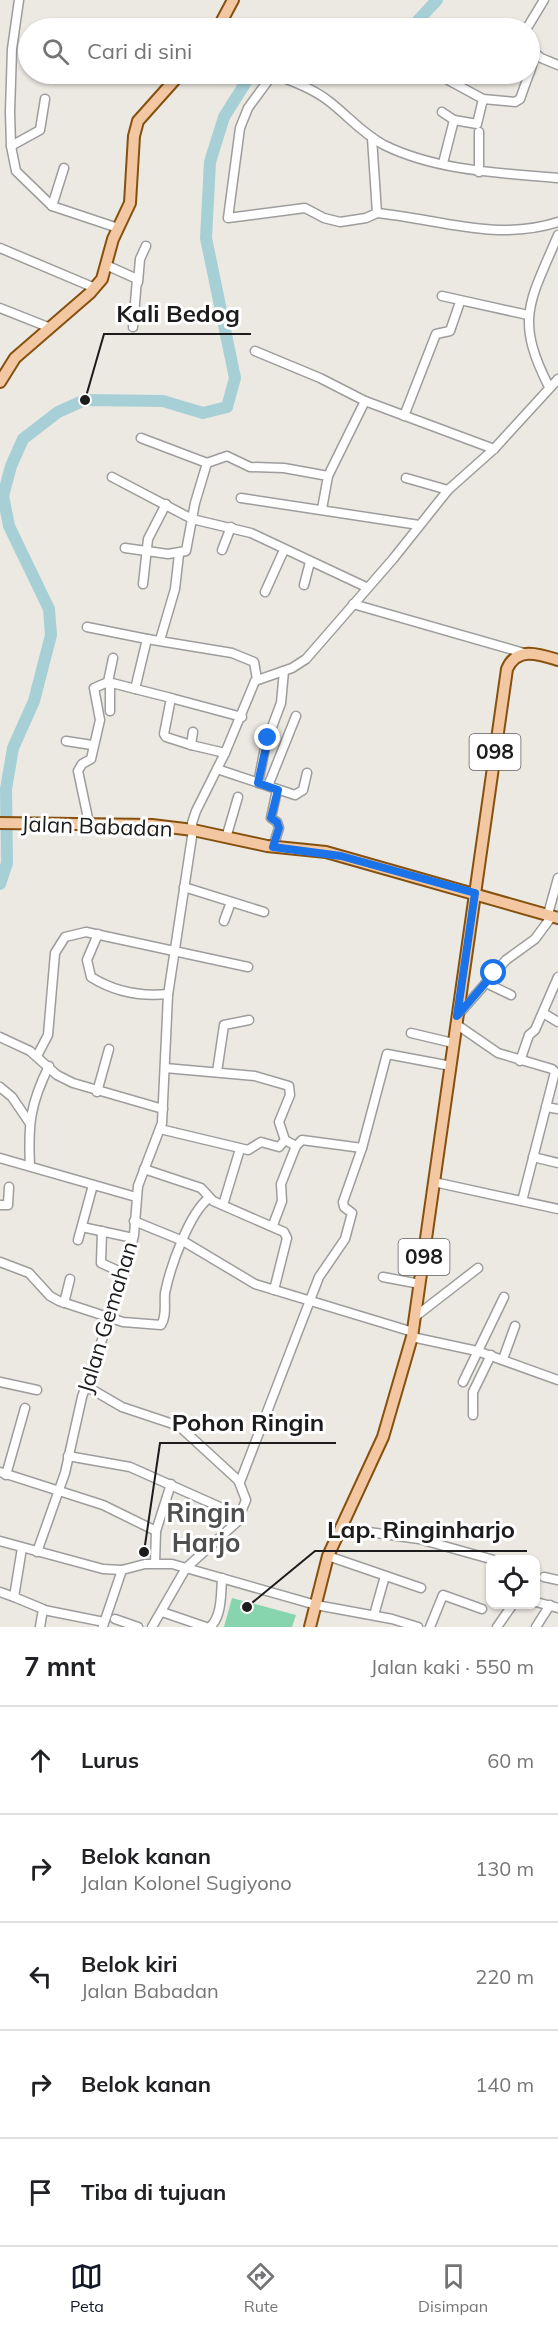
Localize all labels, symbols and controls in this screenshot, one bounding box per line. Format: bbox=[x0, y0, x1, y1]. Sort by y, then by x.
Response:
search box bbox=[18, 18, 540, 84]
icon: search bbox=[39, 35, 72, 68]
text: Cari di sini bbox=[87, 37, 192, 65]
callout: Kali Bedog bbox=[104, 292, 251, 334]
text: Kali Bedog bbox=[116, 298, 240, 328]
route end bbox=[254, 724, 280, 750]
road number: 098 bbox=[470, 734, 520, 770]
street label: Jalan Babadan bbox=[21, 809, 173, 843]
route start bbox=[480, 959, 506, 985]
street label: Jalan Gemahan bbox=[71, 1238, 143, 1396]
road number: 098 bbox=[398, 1239, 450, 1275]
callout: Pohon Ringin bbox=[160, 1401, 336, 1443]
text: Pohon Ringin bbox=[172, 1407, 324, 1437]
district label: Ringin Harjo bbox=[166, 1496, 246, 1559]
callout: Lap. Ringinharjo bbox=[315, 1509, 527, 1551]
text: Lap. Ringinharjo bbox=[327, 1514, 515, 1544]
map controls bbox=[486, 1555, 540, 1609]
button: locate bbox=[486, 1555, 540, 1609]
text: 7 mnt bbox=[24, 1650, 96, 1683]
text: Jalan kaki · 550 m bbox=[371, 1654, 534, 1679]
icon: ahead bbox=[24, 1744, 57, 1777]
text: Lurus bbox=[81, 1746, 139, 1774]
text: 60 m bbox=[487, 1748, 534, 1773]
text: Belok kanan bbox=[81, 1842, 211, 1870]
icon: right bbox=[24, 1852, 57, 1885]
text: 130 m bbox=[475, 1856, 534, 1881]
text: Jalan Kolonel Sugiyono bbox=[81, 1870, 292, 1895]
text: Belok kiri bbox=[81, 1950, 177, 1978]
icon: left bbox=[24, 1960, 57, 1993]
text: 220 m bbox=[475, 1964, 534, 1989]
text: Jalan Babadan bbox=[81, 1978, 219, 2003]
icon: right bbox=[24, 2068, 57, 2101]
text: Belok kanan bbox=[81, 2070, 211, 2098]
text: 140 m bbox=[475, 2072, 534, 2097]
icon: arrive bbox=[24, 2176, 57, 2209]
text: Tiba di tujuan bbox=[81, 2178, 226, 2206]
tab: Peta bbox=[70, 2260, 104, 2316]
tab: Rute bbox=[244, 2260, 278, 2316]
tab: Disimpan bbox=[418, 2260, 488, 2316]

